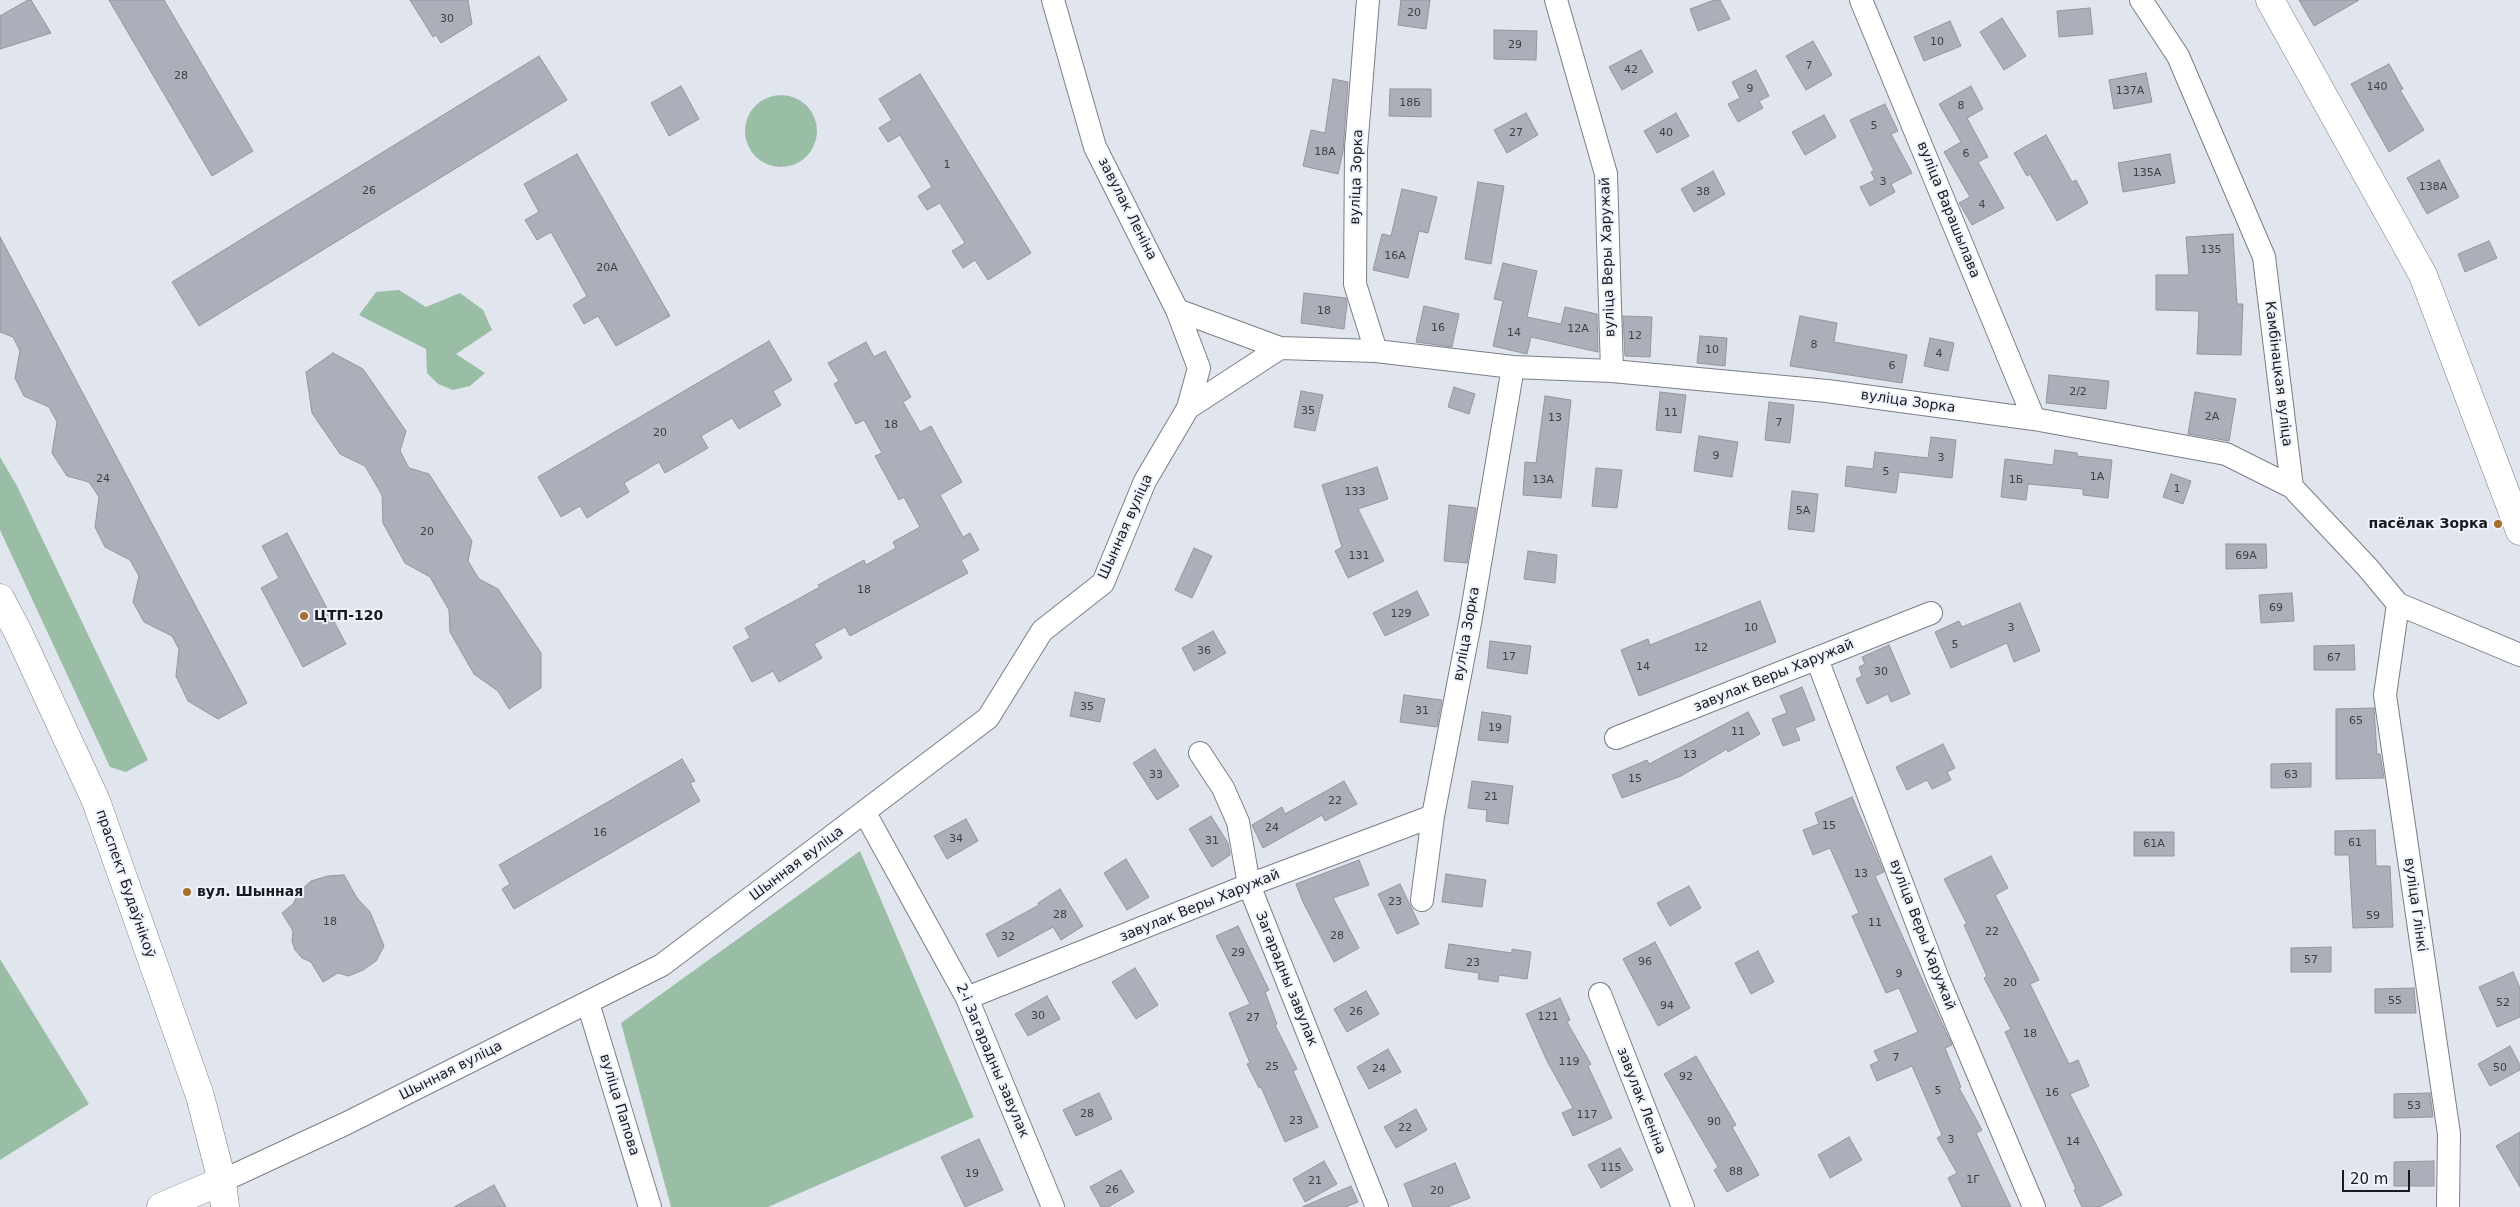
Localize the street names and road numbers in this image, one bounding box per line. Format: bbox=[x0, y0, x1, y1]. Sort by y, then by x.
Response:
street label: вуліца Зорка bbox=[1347, 129, 1367, 225]
street label: вуліца Варашылава bbox=[1913, 139, 1983, 281]
street label: завулак Леніна bbox=[1094, 155, 1160, 263]
street label: вуліца Веры Харужай bbox=[1597, 177, 1619, 337]
street label: Камбінацкая вуліца bbox=[2261, 300, 2295, 448]
street label: вуліца Зорка bbox=[1860, 387, 1956, 417]
street label: Шынная вуліца bbox=[1095, 472, 1157, 582]
street label: вуліца Зорка bbox=[1450, 586, 1484, 682]
street label: завулак Веры Харужай bbox=[1691, 636, 1857, 716]
street label: праспект Будаўнікоў bbox=[92, 808, 158, 960]
street label: Шынная вуліца bbox=[747, 823, 847, 905]
street label: вуліца Веры Харужай bbox=[1885, 857, 1959, 1013]
street label: вуліца Глінкі bbox=[2400, 857, 2430, 953]
street label: завулак Веры Харужай bbox=[1117, 866, 1283, 946]
street label: Загарадны завулак bbox=[1251, 909, 1321, 1049]
street label: 2-і Загарадны завулак bbox=[952, 981, 1032, 1141]
street label: Шынная вуліца bbox=[397, 1038, 505, 1104]
street label: завулак Леніна bbox=[1613, 1045, 1669, 1157]
street label: вуліца Папова bbox=[596, 1052, 642, 1158]

